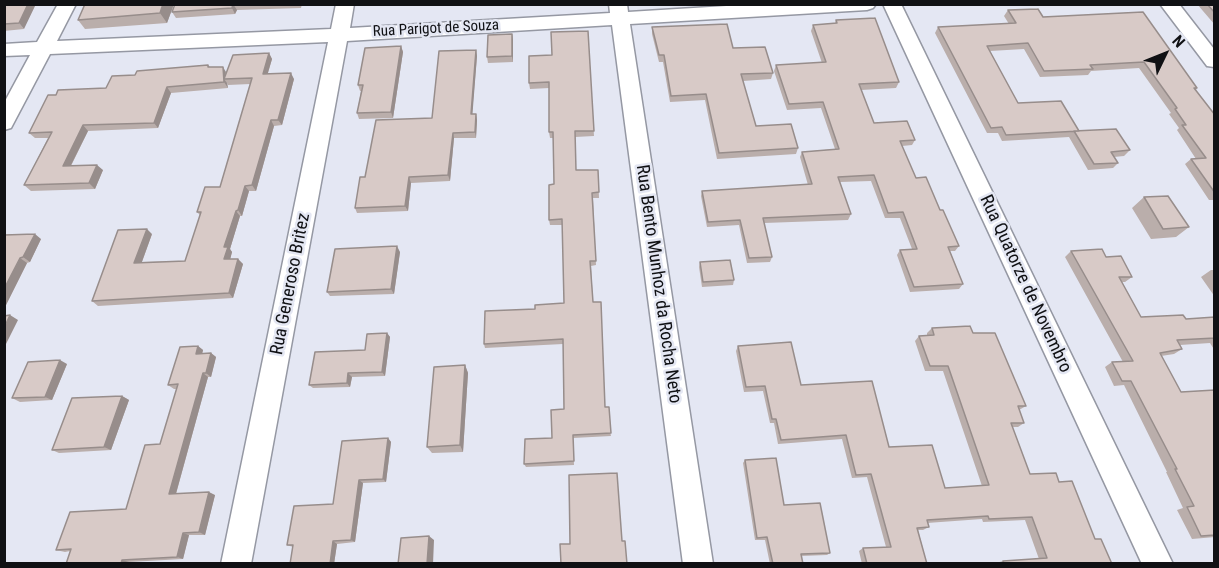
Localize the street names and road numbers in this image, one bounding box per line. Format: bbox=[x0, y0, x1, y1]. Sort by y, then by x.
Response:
street label: Rua Parigot de Souza bbox=[372, 17, 500, 41]
street label: Rua Bento Munhoz da Rocha Neto bbox=[631, 163, 685, 405]
street label: Rua Quatorze de Novembro bbox=[974, 192, 1076, 376]
street label: Rua Generoso Britez bbox=[267, 211, 315, 357]

